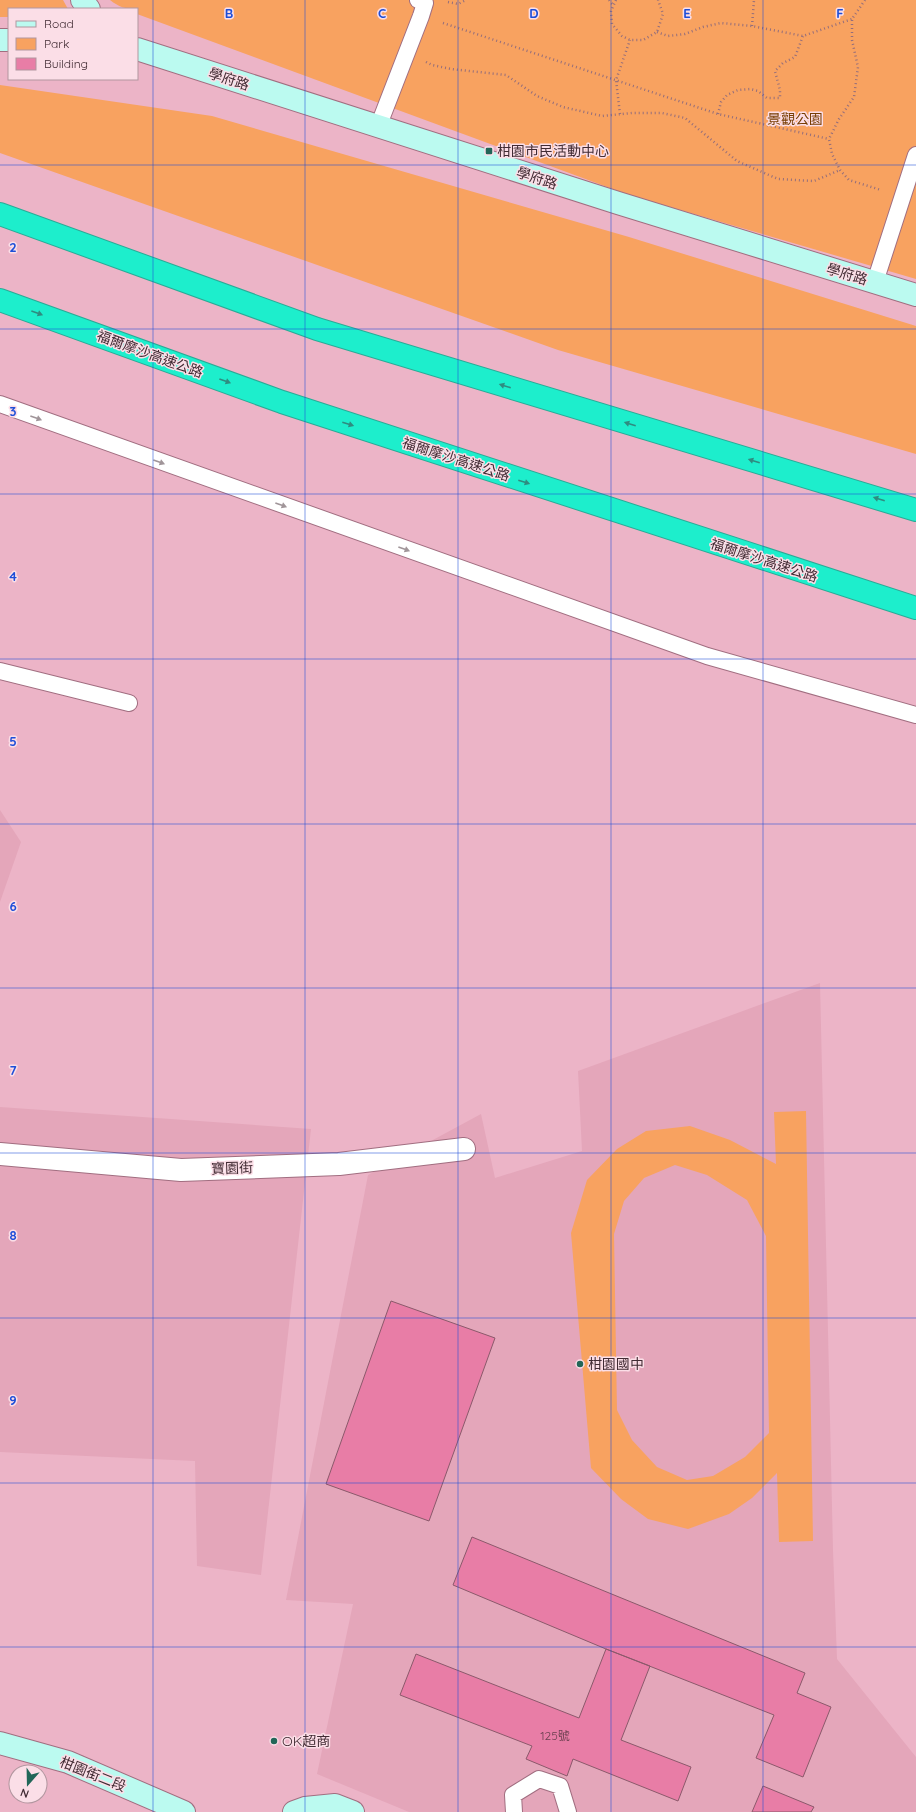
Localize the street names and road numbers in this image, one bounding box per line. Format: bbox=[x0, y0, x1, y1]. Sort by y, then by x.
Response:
street label: 學府路 bbox=[206, 64, 252, 94]
street label: 學府路 bbox=[514, 163, 560, 193]
street label: 學府路 bbox=[824, 259, 870, 289]
street label: 福爾摩沙高速公路 bbox=[94, 326, 206, 382]
street label: 福爾摩沙高速公路 bbox=[400, 433, 512, 485]
street label: 福爾摩沙高速公路 bbox=[708, 534, 820, 586]
street label: 寶園街 bbox=[211, 1158, 253, 1178]
street label: 柑園街二段 bbox=[57, 1753, 129, 1795]

